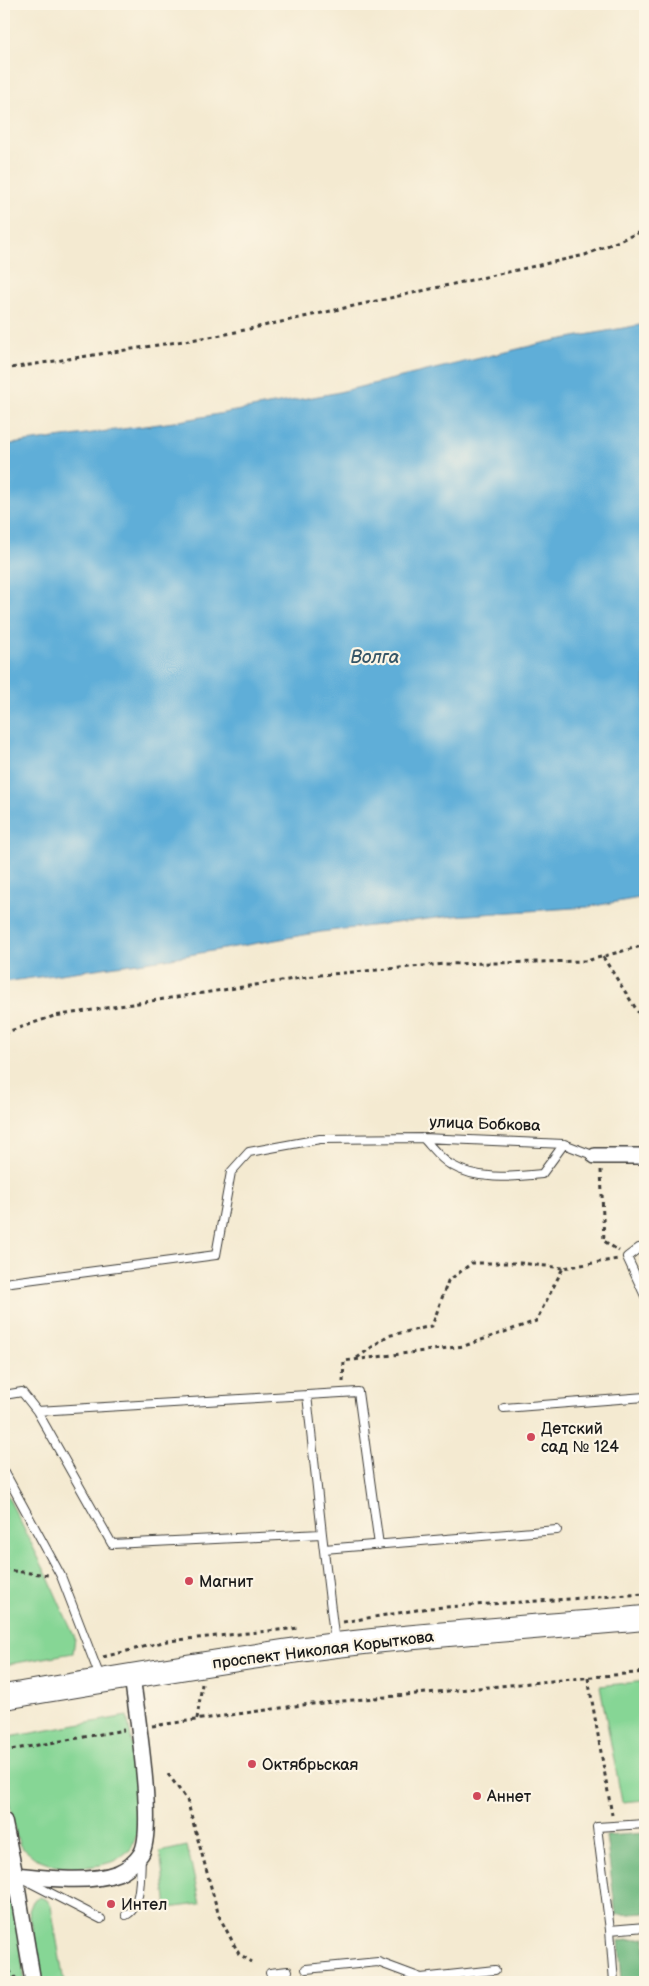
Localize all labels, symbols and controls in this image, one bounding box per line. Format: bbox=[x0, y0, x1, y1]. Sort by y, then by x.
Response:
water label: Волга bbox=[351, 647, 399, 668]
street label: улица Бобкова bbox=[429, 1113, 541, 1136]
place label: Детский сад № 124 bbox=[541, 1420, 619, 1457]
marker: Детский сад № 124 bbox=[525, 1431, 537, 1443]
place label: Магнит bbox=[199, 1573, 254, 1592]
marker: Магнит bbox=[183, 1575, 195, 1587]
street label: проспект Николая Корыткова bbox=[211, 1627, 436, 1674]
place label: Октябрьская bbox=[262, 1756, 359, 1775]
marker: Октябрьская bbox=[246, 1758, 258, 1770]
place label: Аннет bbox=[486, 1788, 532, 1807]
marker: Аннет bbox=[471, 1790, 483, 1802]
place label: Интел bbox=[121, 1896, 167, 1915]
marker: Интел bbox=[105, 1898, 117, 1910]

